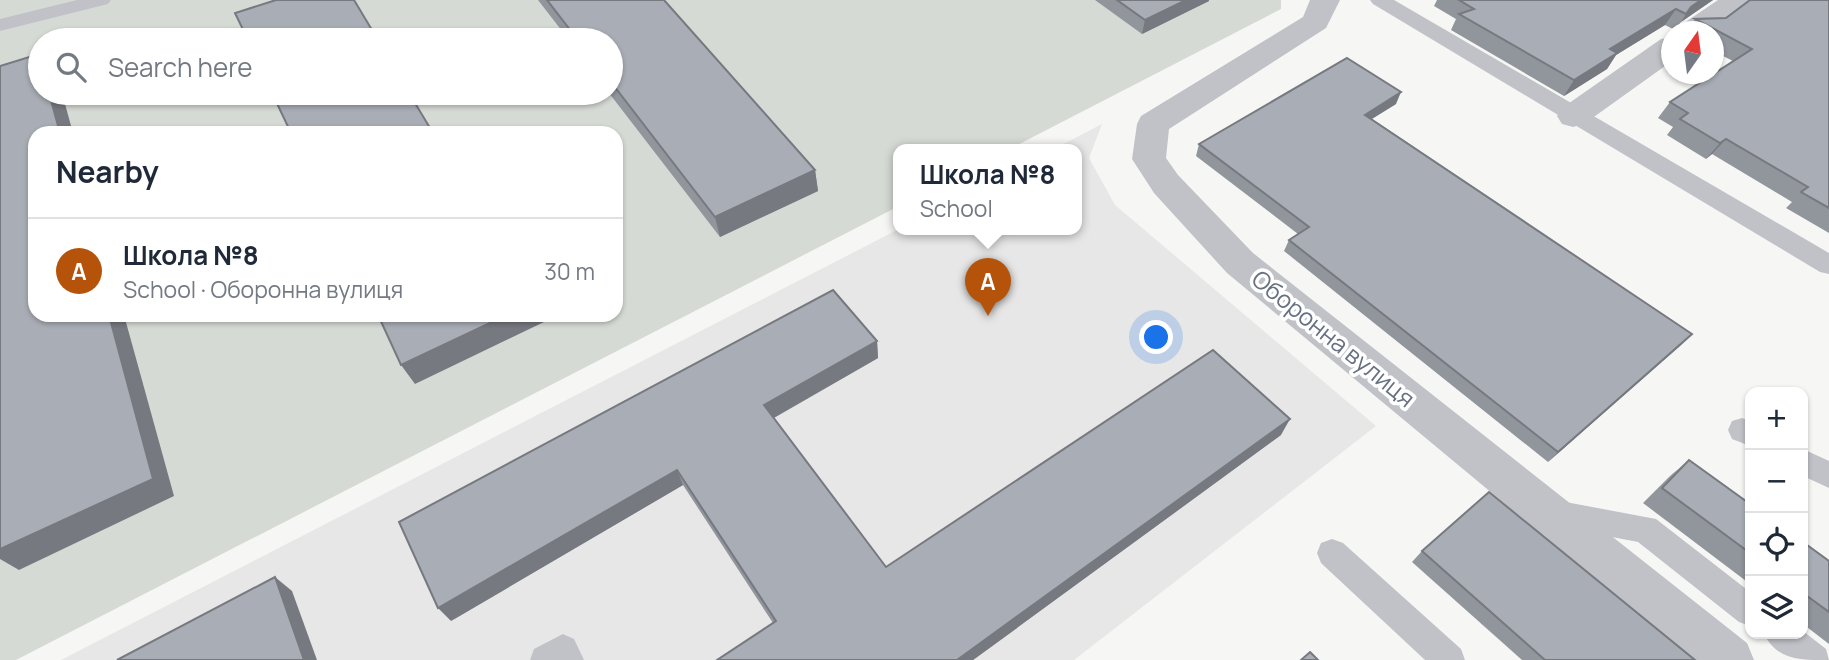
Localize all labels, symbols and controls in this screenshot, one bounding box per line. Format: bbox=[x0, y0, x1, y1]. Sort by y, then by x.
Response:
north arrow bbox=[1661, 21, 1724, 84]
search box bbox=[28, 28, 623, 105]
icon: search bbox=[52, 48, 90, 86]
text: Search here bbox=[108, 49, 253, 85]
popup bbox=[893, 144, 1082, 235]
text: Nearby bbox=[56, 151, 159, 192]
text: Школа №8 bbox=[920, 156, 1055, 192]
text: School bbox=[920, 192, 993, 224]
text: Школа №8 bbox=[123, 237, 259, 273]
text: A bbox=[71, 255, 87, 287]
text: 30 m bbox=[544, 255, 595, 287]
pin: A bbox=[965, 258, 1011, 316]
street label: Оборонна вулиця bbox=[1245, 262, 1422, 414]
text: School · Оборонна вулиця bbox=[123, 273, 403, 305]
your location bbox=[1139, 320, 1173, 354]
map controls bbox=[1745, 387, 1808, 639]
button: + bbox=[1745, 387, 1808, 450]
button: − bbox=[1745, 450, 1808, 513]
button: locate bbox=[1745, 513, 1808, 576]
button: layers bbox=[1745, 576, 1808, 639]

